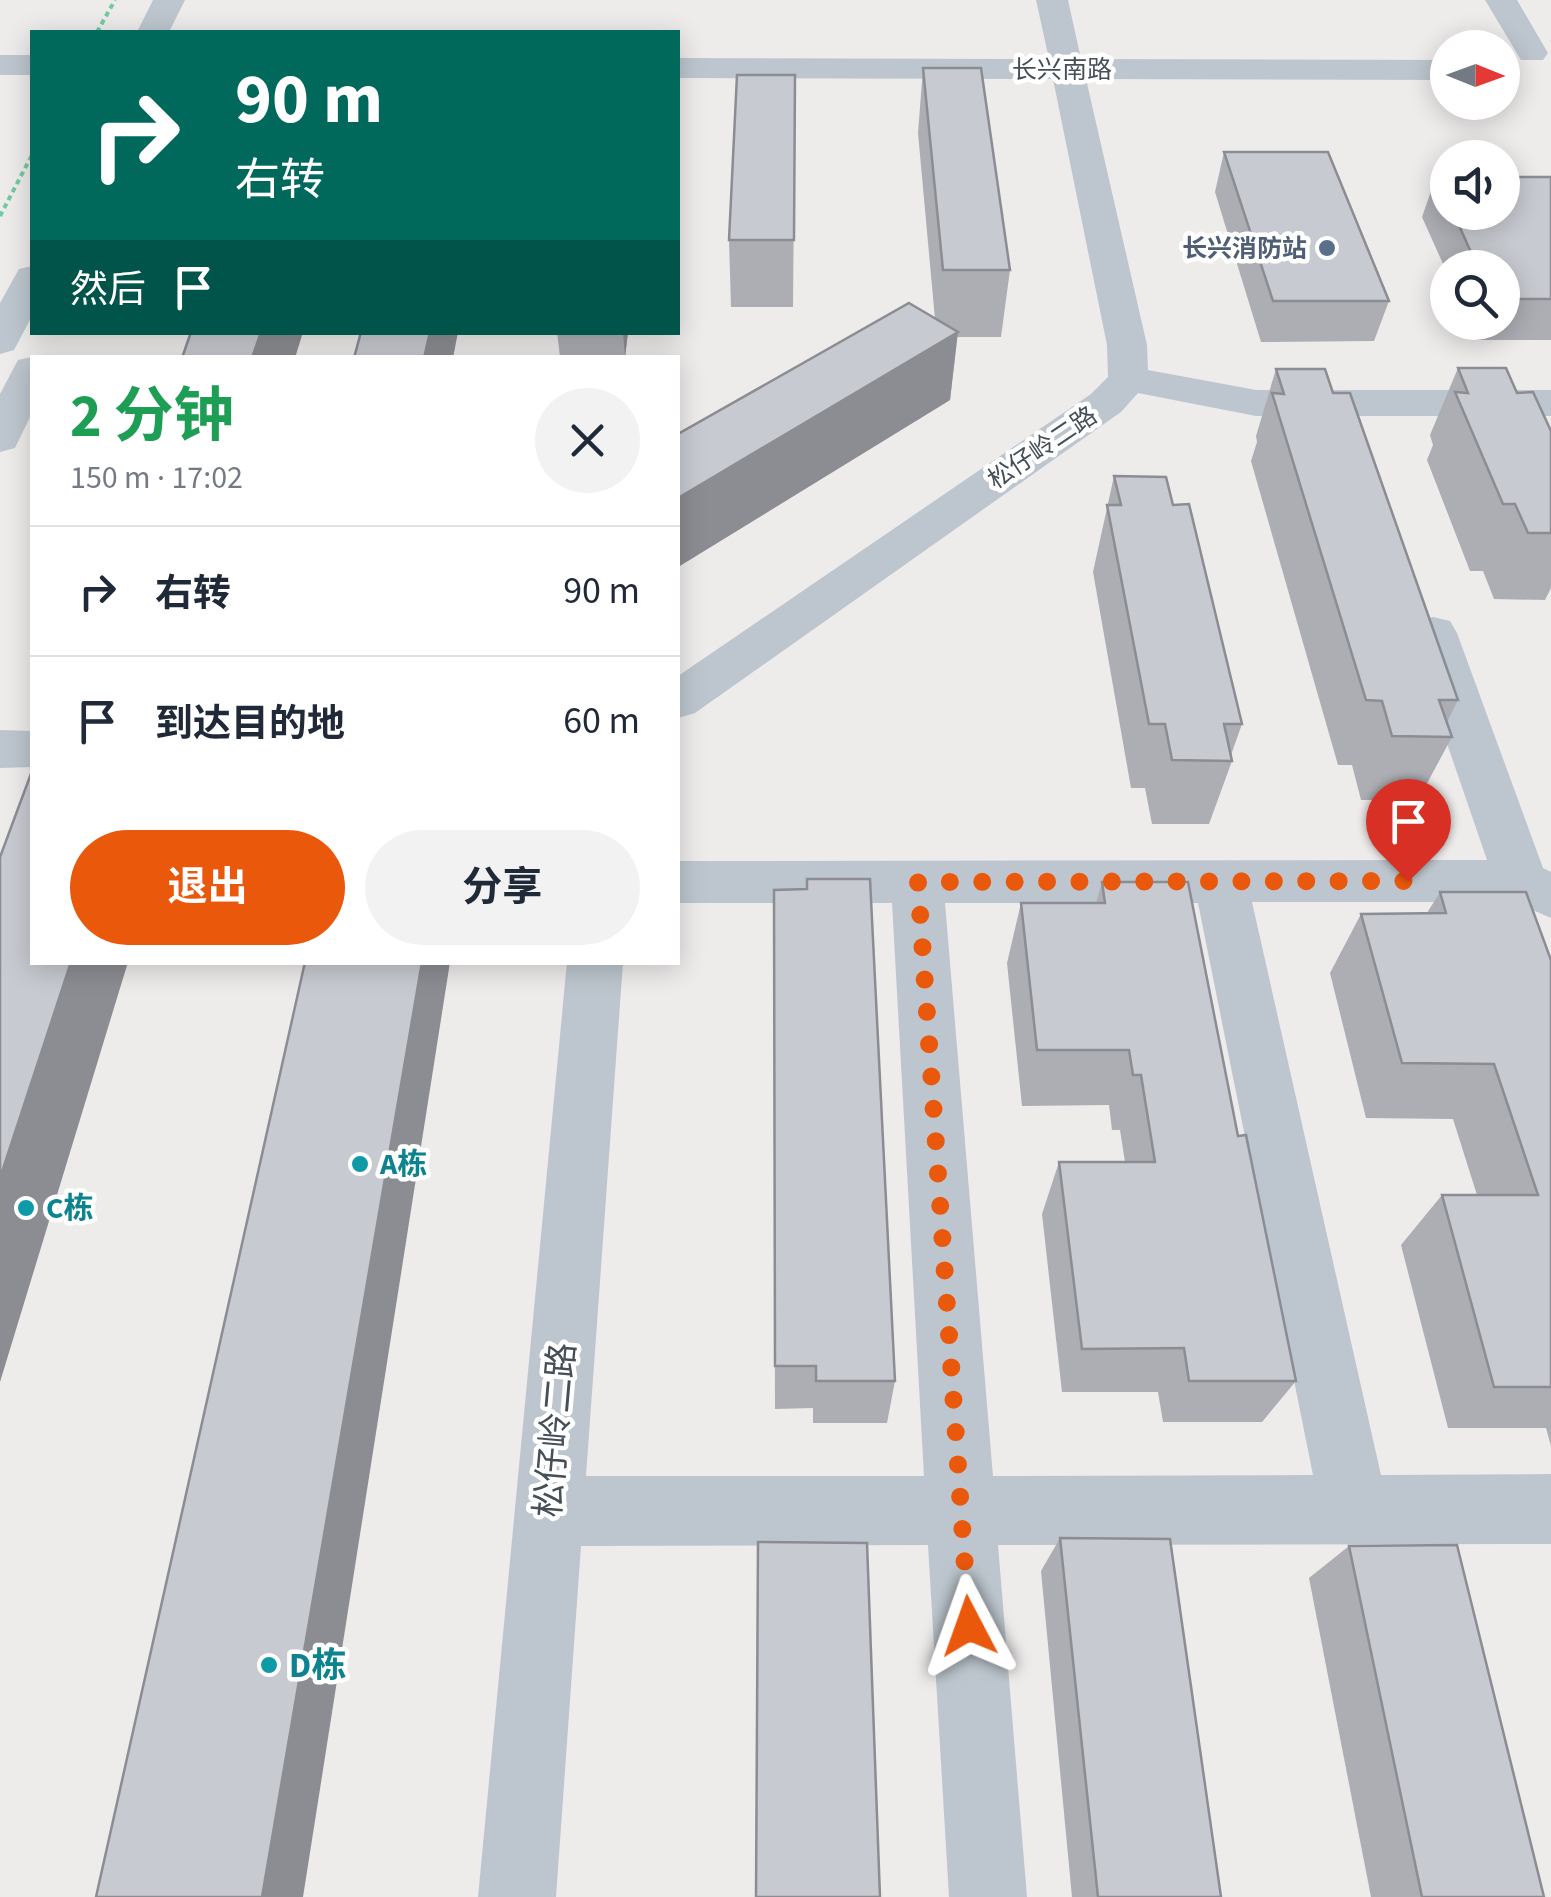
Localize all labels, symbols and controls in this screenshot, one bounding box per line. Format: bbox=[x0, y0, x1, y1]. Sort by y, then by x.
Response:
north arrow bbox=[1430, 30, 1520, 120]
map controls bbox=[1430, 30, 1520, 340]
text: 90 m bbox=[235, 50, 383, 150]
street label: 长兴南路 bbox=[1012, 52, 1112, 88]
icon: right bbox=[70, 70, 200, 200]
button: sound bbox=[1430, 140, 1520, 230]
text: 右转 bbox=[235, 149, 325, 213]
place label: 长兴消防站 bbox=[1182, 231, 1307, 267]
marker: 长兴消防站 bbox=[1316, 237, 1338, 259]
button: search bbox=[1430, 250, 1520, 340]
icon: arrive bbox=[166, 260, 221, 315]
text: 然后 bbox=[70, 263, 146, 317]
text: 2 分钟 bbox=[70, 375, 234, 460]
button: close bbox=[535, 388, 640, 493]
street label: 松仔岭二路 bbox=[981, 398, 1104, 498]
text: 150 m · 17:02 bbox=[70, 455, 243, 501]
icon: right bbox=[70, 564, 125, 619]
text: 90 m bbox=[563, 564, 640, 618]
text: 右转 bbox=[155, 567, 231, 621]
icon: arrive bbox=[70, 694, 125, 749]
text: 60 m bbox=[563, 694, 640, 748]
text: 到达目的地 bbox=[155, 697, 345, 751]
pin bbox=[1366, 779, 1451, 882]
icon: arrive bbox=[1381, 794, 1436, 849]
button: 退出 bbox=[70, 830, 345, 945]
button: 分享 bbox=[365, 830, 640, 945]
place label: A栋 bbox=[379, 1143, 427, 1186]
marker: A栋 bbox=[349, 1153, 371, 1175]
place label: C栋 bbox=[46, 1187, 93, 1230]
marker: C栋 bbox=[15, 1197, 37, 1219]
street label: 松仔岭二路 bbox=[523, 1341, 589, 1519]
position arrow bbox=[917, 1574, 1021, 1678]
place label: D栋 bbox=[289, 1641, 346, 1691]
marker: D栋 bbox=[258, 1654, 280, 1676]

